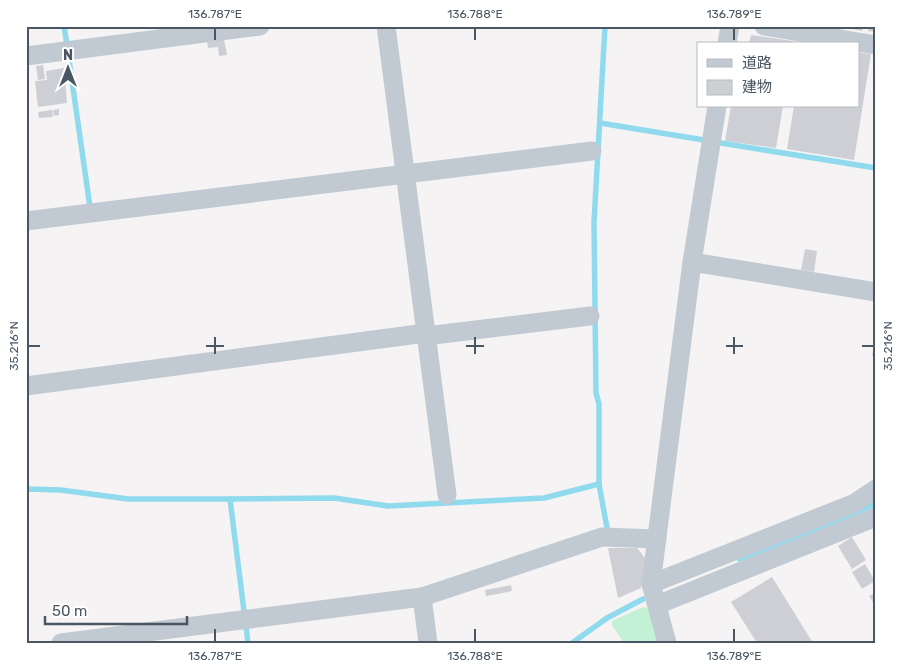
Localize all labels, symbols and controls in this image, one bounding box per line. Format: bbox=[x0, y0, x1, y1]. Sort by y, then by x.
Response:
text: 136.787°E bbox=[188, 7, 242, 21]
text: 136.788°E bbox=[447, 7, 503, 21]
text: 136.789°E bbox=[706, 7, 762, 21]
north arrow bbox=[42, 42, 92, 92]
legend bbox=[697, 42, 860, 108]
text: N bbox=[63, 47, 73, 64]
text: 道路 bbox=[742, 54, 772, 72]
text: 建物 bbox=[742, 78, 772, 96]
text: 35.216°N bbox=[7, 321, 21, 371]
text: 35.216°N bbox=[881, 321, 895, 371]
scale bar bbox=[45, 594, 188, 626]
text: 50 m bbox=[52, 602, 87, 620]
text: 136.787°E bbox=[188, 649, 242, 663]
text: 136.788°E bbox=[447, 649, 503, 663]
text: 136.789°E bbox=[706, 649, 762, 663]

